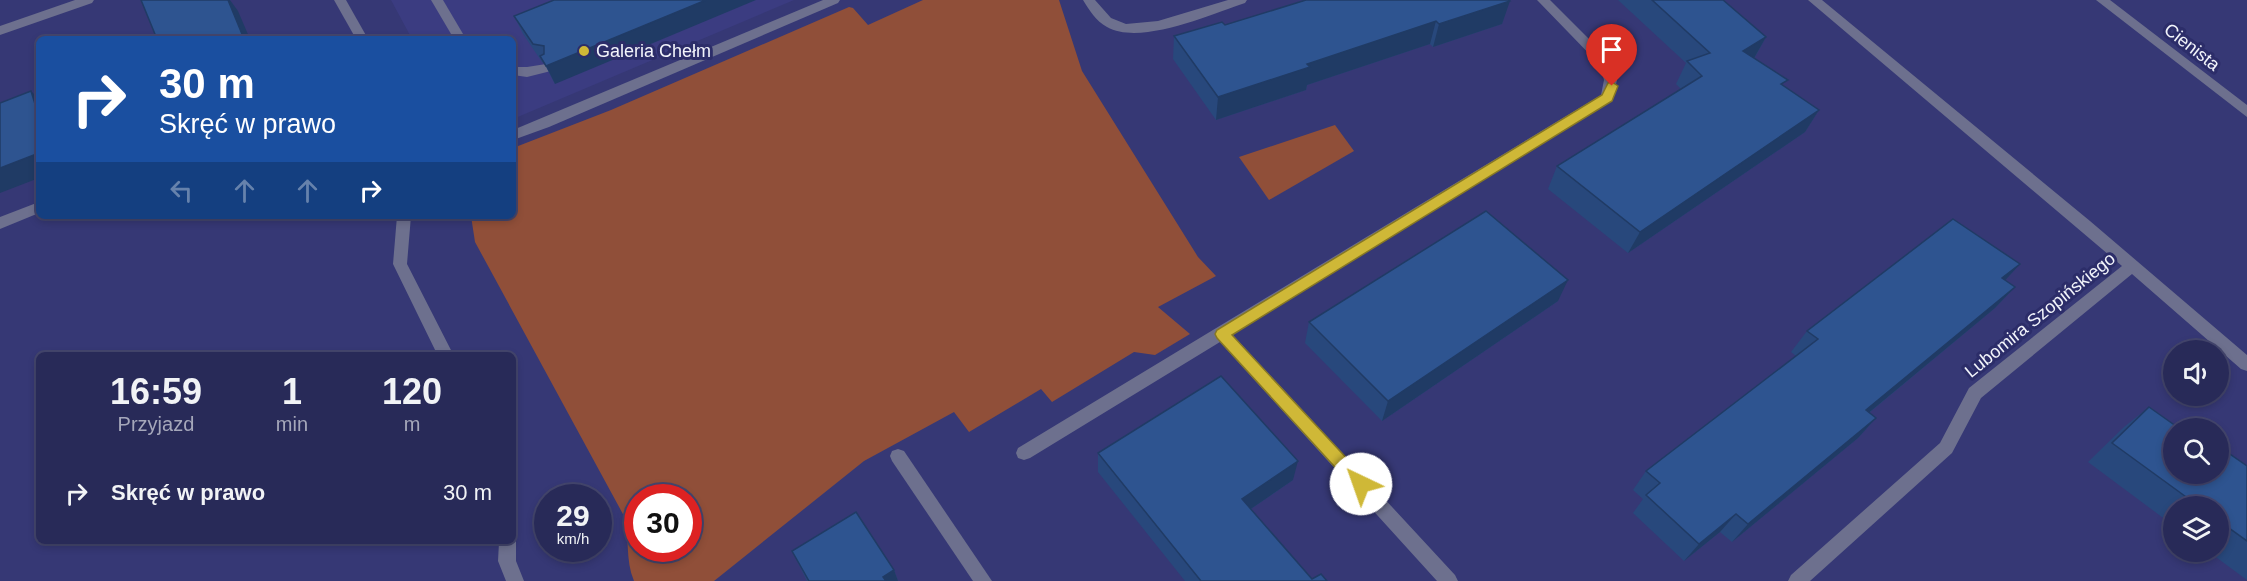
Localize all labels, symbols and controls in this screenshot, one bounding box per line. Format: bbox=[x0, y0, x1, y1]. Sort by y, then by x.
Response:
street label: Cienista bbox=[2160, 19, 2225, 76]
pin bbox=[1586, 24, 1637, 86]
icon: arrive bbox=[1595, 33, 1628, 66]
place label: Galeria Chełm bbox=[596, 41, 711, 61]
marker: Galeria Chełm bbox=[577, 44, 591, 58]
icon: right bbox=[60, 60, 138, 138]
text: 30 m bbox=[159, 60, 255, 107]
text: Skręć w prawo bbox=[159, 109, 336, 139]
icon: left bbox=[165, 174, 198, 207]
icon: ahead bbox=[228, 174, 261, 207]
icon: ahead bbox=[291, 174, 324, 207]
icon: right bbox=[354, 174, 387, 207]
street label: Lubomira Szopińskiego bbox=[1961, 248, 2119, 382]
map controls bbox=[2163, 340, 2229, 562]
button: sound bbox=[2163, 340, 2229, 406]
text: 16:59 bbox=[110, 371, 202, 412]
text: 1 bbox=[282, 371, 302, 412]
text: 120 bbox=[382, 371, 442, 412]
text: Przyjazd bbox=[118, 413, 194, 435]
text: min bbox=[276, 413, 308, 435]
text: m bbox=[404, 413, 420, 435]
button: search bbox=[2163, 418, 2229, 484]
position arrow bbox=[1329, 452, 1393, 516]
icon: right bbox=[60, 477, 93, 510]
text: Skręć w prawo bbox=[111, 480, 265, 505]
text: 30 m bbox=[443, 480, 492, 505]
speed limit sign: 30 bbox=[624, 484, 702, 562]
button: layers bbox=[2163, 496, 2229, 562]
text: 29 bbox=[556, 499, 590, 532]
text: km/h bbox=[557, 530, 589, 547]

